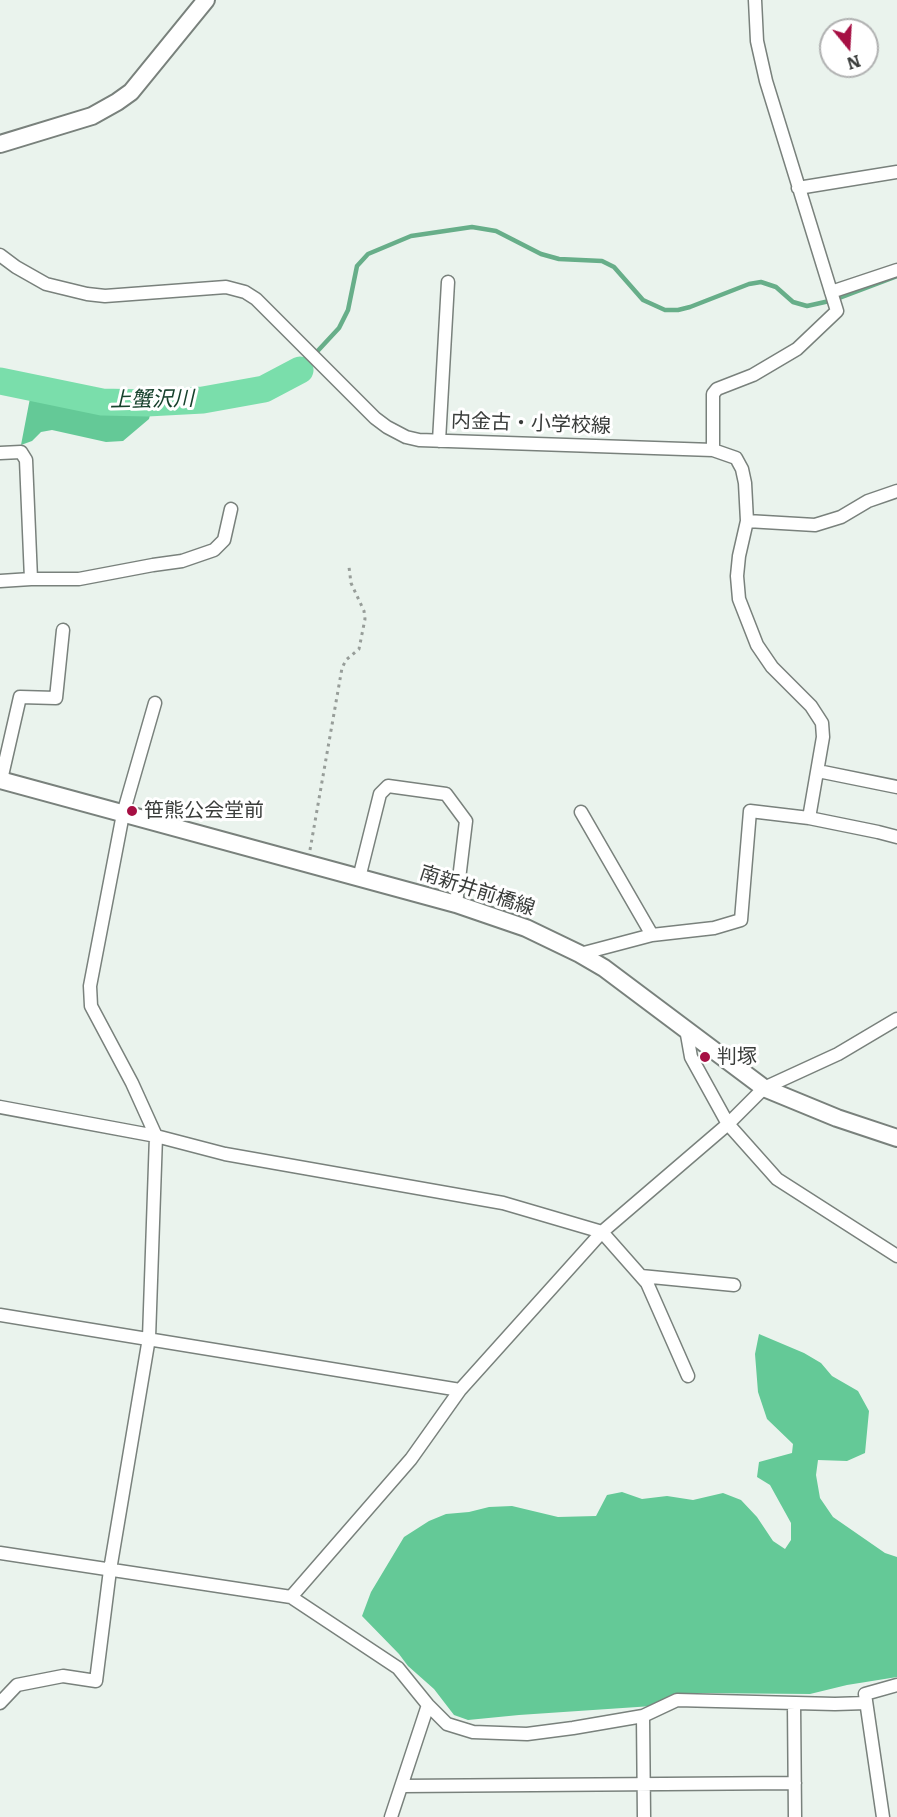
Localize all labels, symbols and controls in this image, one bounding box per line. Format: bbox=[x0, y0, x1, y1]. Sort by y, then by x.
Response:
north arrow bbox=[819, 18, 879, 78]
text: N bbox=[844, 50, 864, 77]
water label: 上蟹沢川 bbox=[110, 387, 194, 413]
street label: 内金古・小学校線 bbox=[451, 409, 611, 439]
place label: 笹熊公会堂前 bbox=[144, 799, 264, 823]
marker: 笹熊公会堂前 bbox=[125, 804, 139, 818]
street label: 南新井前橋線 bbox=[416, 861, 538, 921]
place label: 判塚 bbox=[717, 1045, 757, 1069]
marker: 判塚 bbox=[698, 1050, 712, 1064]

